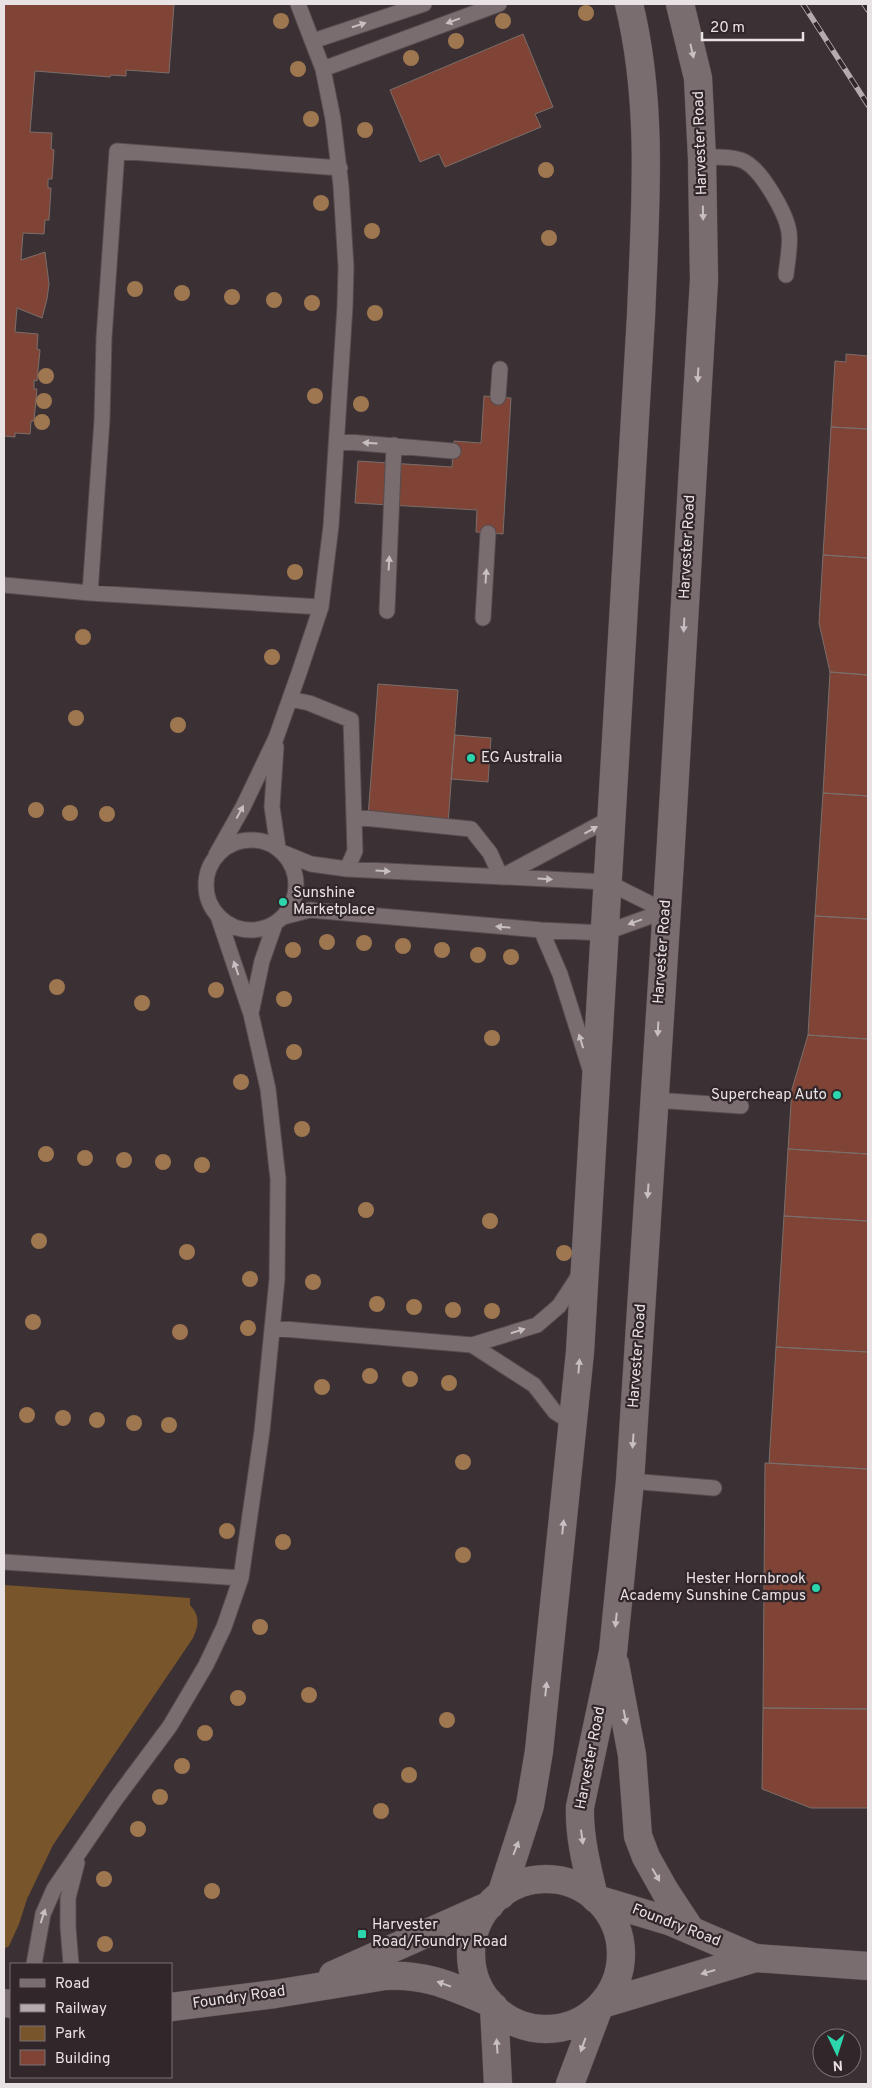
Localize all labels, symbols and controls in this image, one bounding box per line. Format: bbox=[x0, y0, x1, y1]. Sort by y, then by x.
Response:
scale bar bbox=[702, 10, 803, 42]
one-way arrow bbox=[445, 17, 460, 25]
text: 20 m bbox=[710, 19, 745, 38]
one-way arrow bbox=[352, 21, 367, 29]
one-way arrow bbox=[688, 43, 696, 58]
street label: Harvester Road bbox=[690, 91, 712, 195]
one-way arrow bbox=[699, 205, 707, 221]
one-way arrow bbox=[694, 367, 702, 383]
one-way arrow bbox=[361, 439, 377, 447]
street label: Harvester Road bbox=[676, 494, 700, 600]
one-way arrow bbox=[385, 555, 393, 571]
one-way arrow bbox=[482, 567, 490, 583]
one-way arrow bbox=[679, 617, 687, 633]
place label: EG Australia bbox=[481, 749, 562, 768]
marker: EG Australia bbox=[465, 752, 477, 764]
one-way arrow bbox=[235, 806, 244, 819]
one-way arrow bbox=[584, 825, 598, 834]
one-way arrow bbox=[375, 867, 391, 875]
one-way arrow bbox=[538, 875, 554, 883]
place label: Sunshine Marketplace bbox=[293, 884, 375, 920]
marker: Sunshine Marketplace bbox=[277, 896, 289, 908]
street label: Harvester Road bbox=[650, 899, 676, 1005]
one-way arrow bbox=[627, 919, 642, 926]
one-way arrow bbox=[494, 923, 510, 931]
one-way arrow bbox=[231, 960, 239, 975]
one-way arrow bbox=[654, 1021, 662, 1037]
one-way arrow bbox=[576, 1033, 584, 1048]
place label: Supercheap Auto bbox=[711, 1086, 827, 1105]
marker: Supercheap Auto bbox=[831, 1089, 843, 1101]
one-way arrow bbox=[644, 1184, 652, 1200]
street label: Harvester Road bbox=[625, 1303, 651, 1409]
one-way arrow bbox=[511, 1326, 526, 1334]
one-way arrow bbox=[575, 1358, 583, 1374]
one-way arrow bbox=[628, 1433, 636, 1449]
one-way arrow bbox=[559, 1519, 567, 1535]
place label: Hester Hornbrook Academy Sunshine Campus bbox=[620, 1570, 806, 1606]
marker: Hester Hornbrook Academy Sunshine Campus bbox=[810, 1582, 822, 1594]
one-way arrow bbox=[612, 1612, 620, 1628]
one-way arrow bbox=[542, 1681, 550, 1697]
street label: Harvester Road bbox=[572, 1705, 610, 1811]
one-way arrow bbox=[622, 1710, 630, 1726]
one-way arrow bbox=[578, 1830, 586, 1846]
one-way arrow bbox=[513, 1841, 521, 1856]
one-way arrow bbox=[652, 1868, 660, 1882]
street label: Foundry Road bbox=[629, 1900, 723, 1952]
one-way arrow bbox=[40, 1909, 48, 1924]
place label: Harvester Road/Foundry Road bbox=[372, 1916, 507, 1952]
marker: Harvester Road/Foundry Road bbox=[356, 1928, 368, 1940]
legend bbox=[10, 1963, 172, 2078]
one-way arrow bbox=[700, 1968, 715, 1976]
text: Road bbox=[55, 1975, 90, 1994]
one-way arrow bbox=[436, 1980, 451, 1988]
street label: Foundry Road bbox=[191, 1982, 287, 2014]
text: Railway bbox=[55, 2000, 107, 2019]
text: Park bbox=[55, 2025, 86, 2044]
north arrow bbox=[812, 2028, 862, 2078]
one-way arrow bbox=[492, 2037, 500, 2053]
one-way arrow bbox=[579, 2038, 587, 2053]
text: Building bbox=[55, 2050, 110, 2069]
text: N bbox=[832, 2056, 843, 2073]

